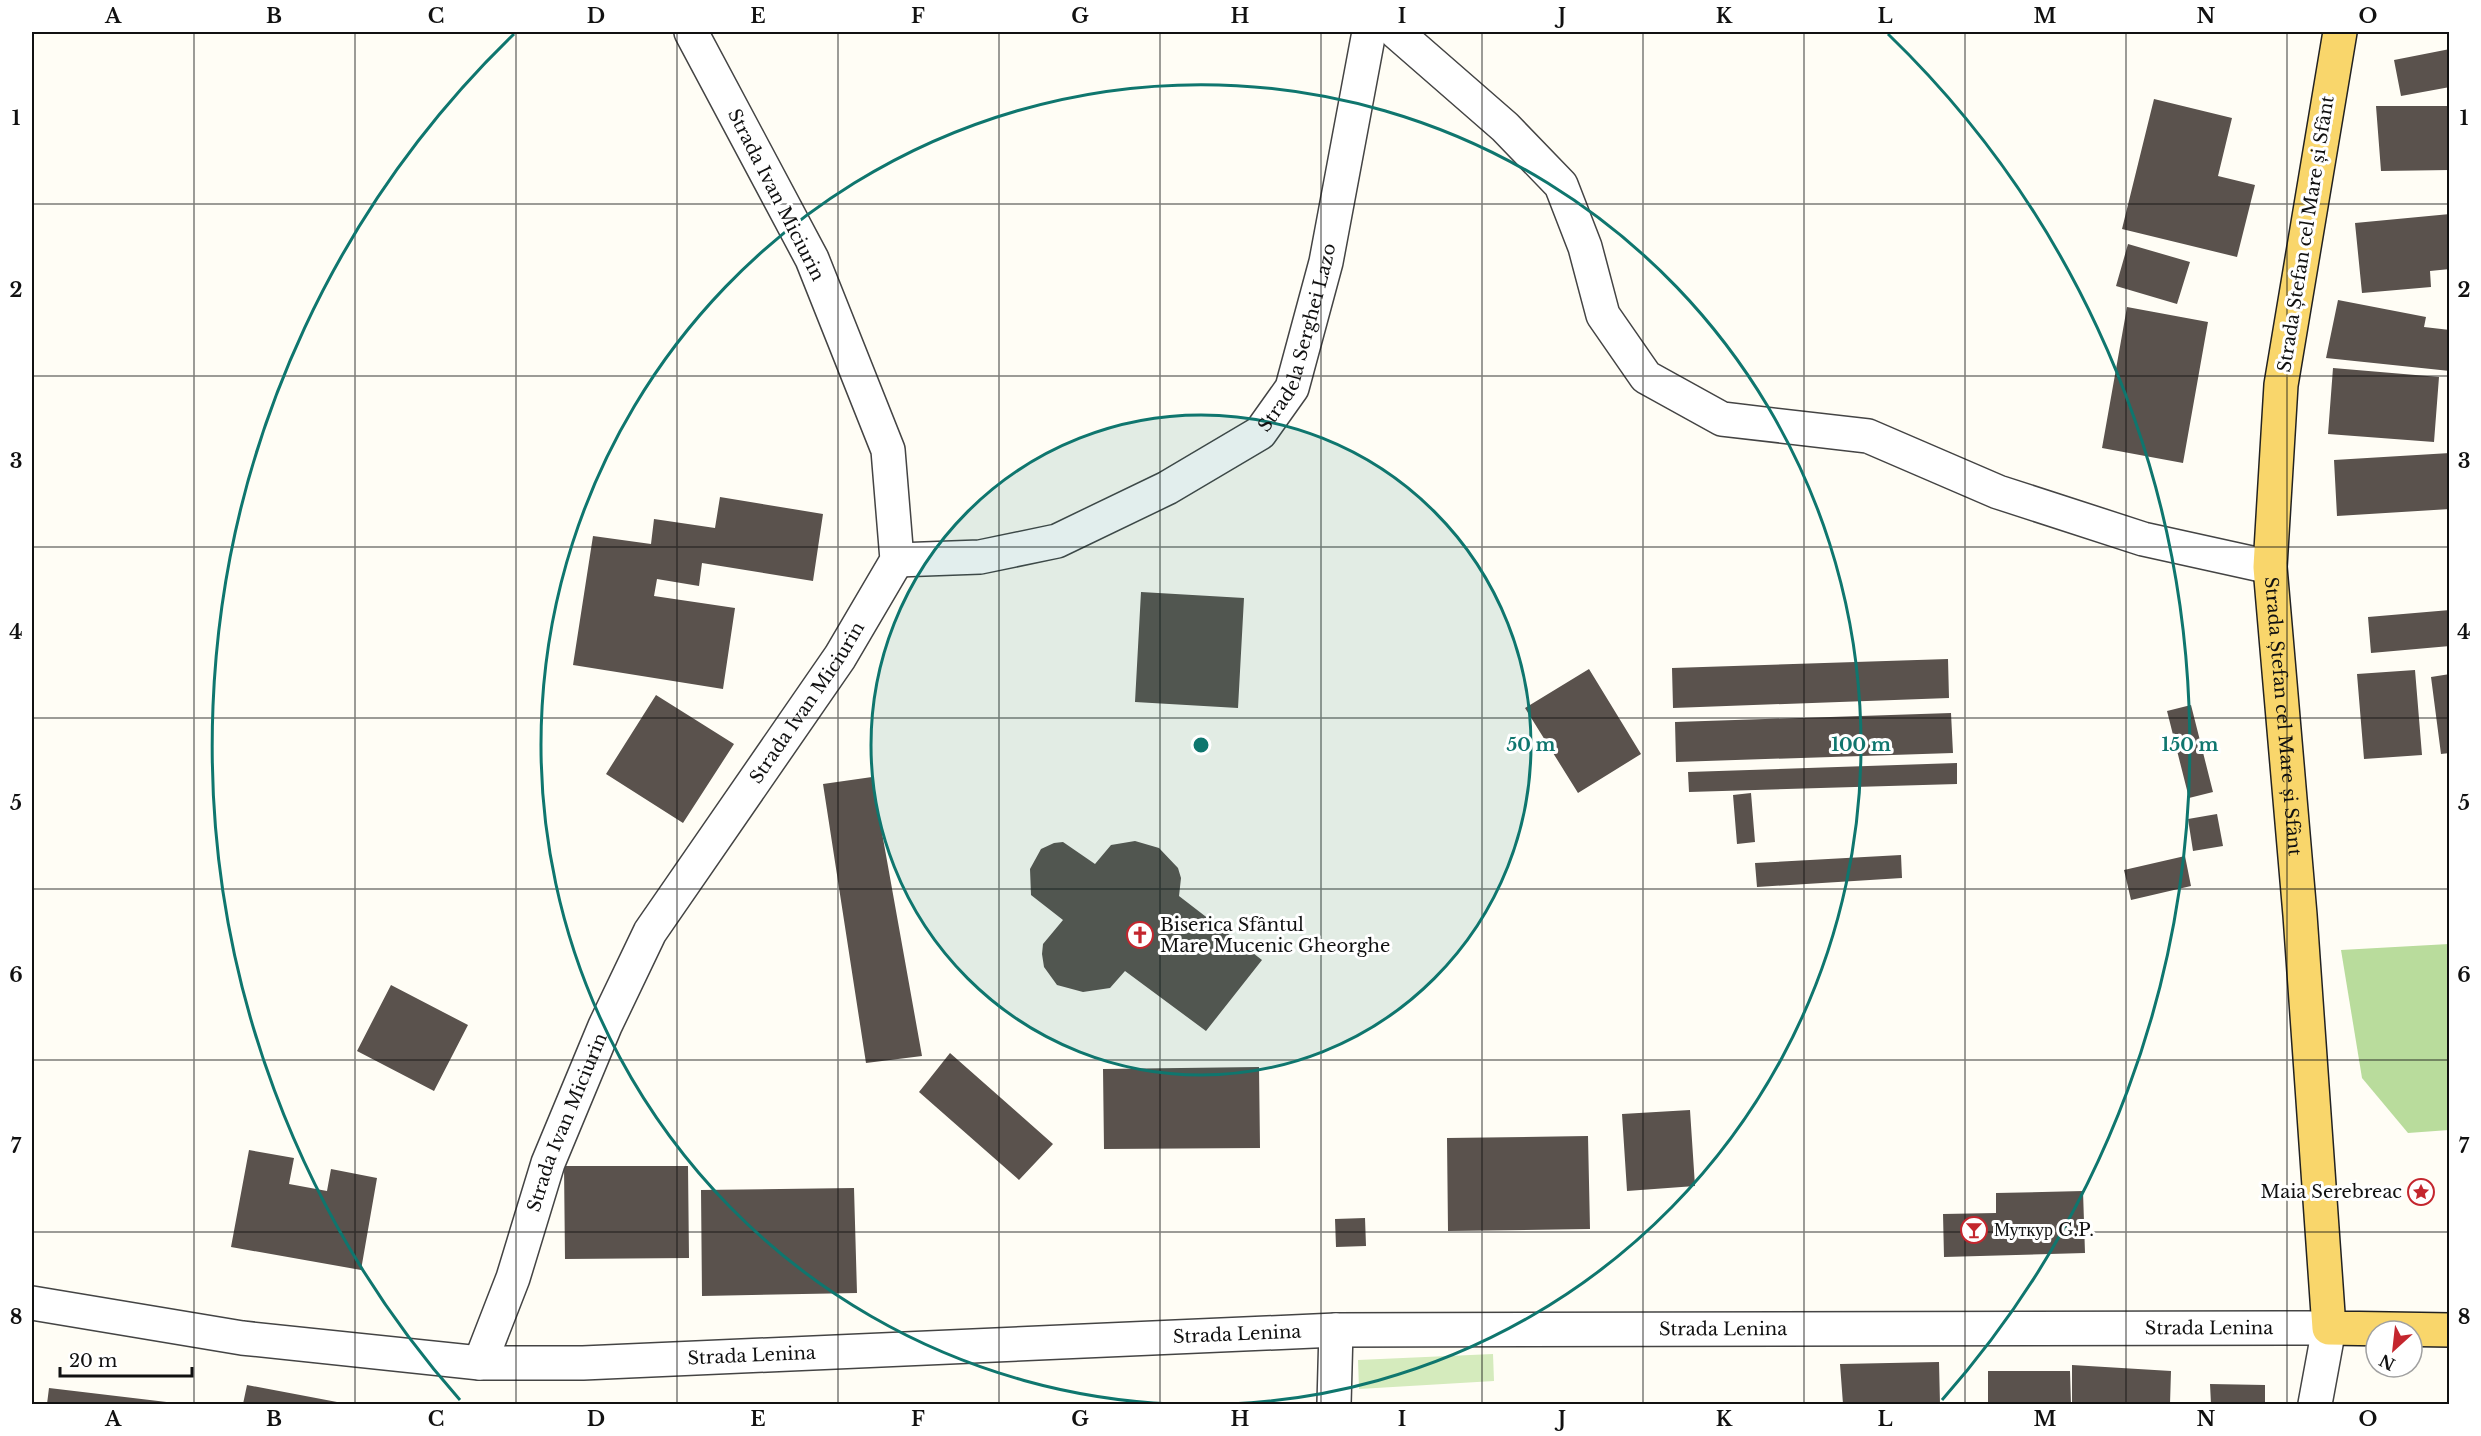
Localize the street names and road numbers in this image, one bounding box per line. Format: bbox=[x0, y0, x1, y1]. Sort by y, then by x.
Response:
street label: Strada Ștefan cel Mare și Sfânt bbox=[2273, 94, 2339, 374]
street label: Strada Ivan Miciurin bbox=[723, 105, 829, 285]
street label: Stradela Serghei Lazo bbox=[1253, 242, 1340, 436]
street label: Strada Ștefan cel Mare și Sfânt bbox=[2260, 576, 2306, 857]
street label: Strada Ivan Miciurin bbox=[745, 618, 869, 788]
street label: Strada Ivan Miciurin bbox=[523, 1030, 612, 1214]
street label: Strada Lenina bbox=[2145, 1317, 2273, 1339]
street label: Strada Lenina bbox=[1659, 1318, 1787, 1340]
street label: Strada Lenina bbox=[1173, 1321, 1302, 1348]
street label: Strada Lenina bbox=[687, 1342, 816, 1369]

